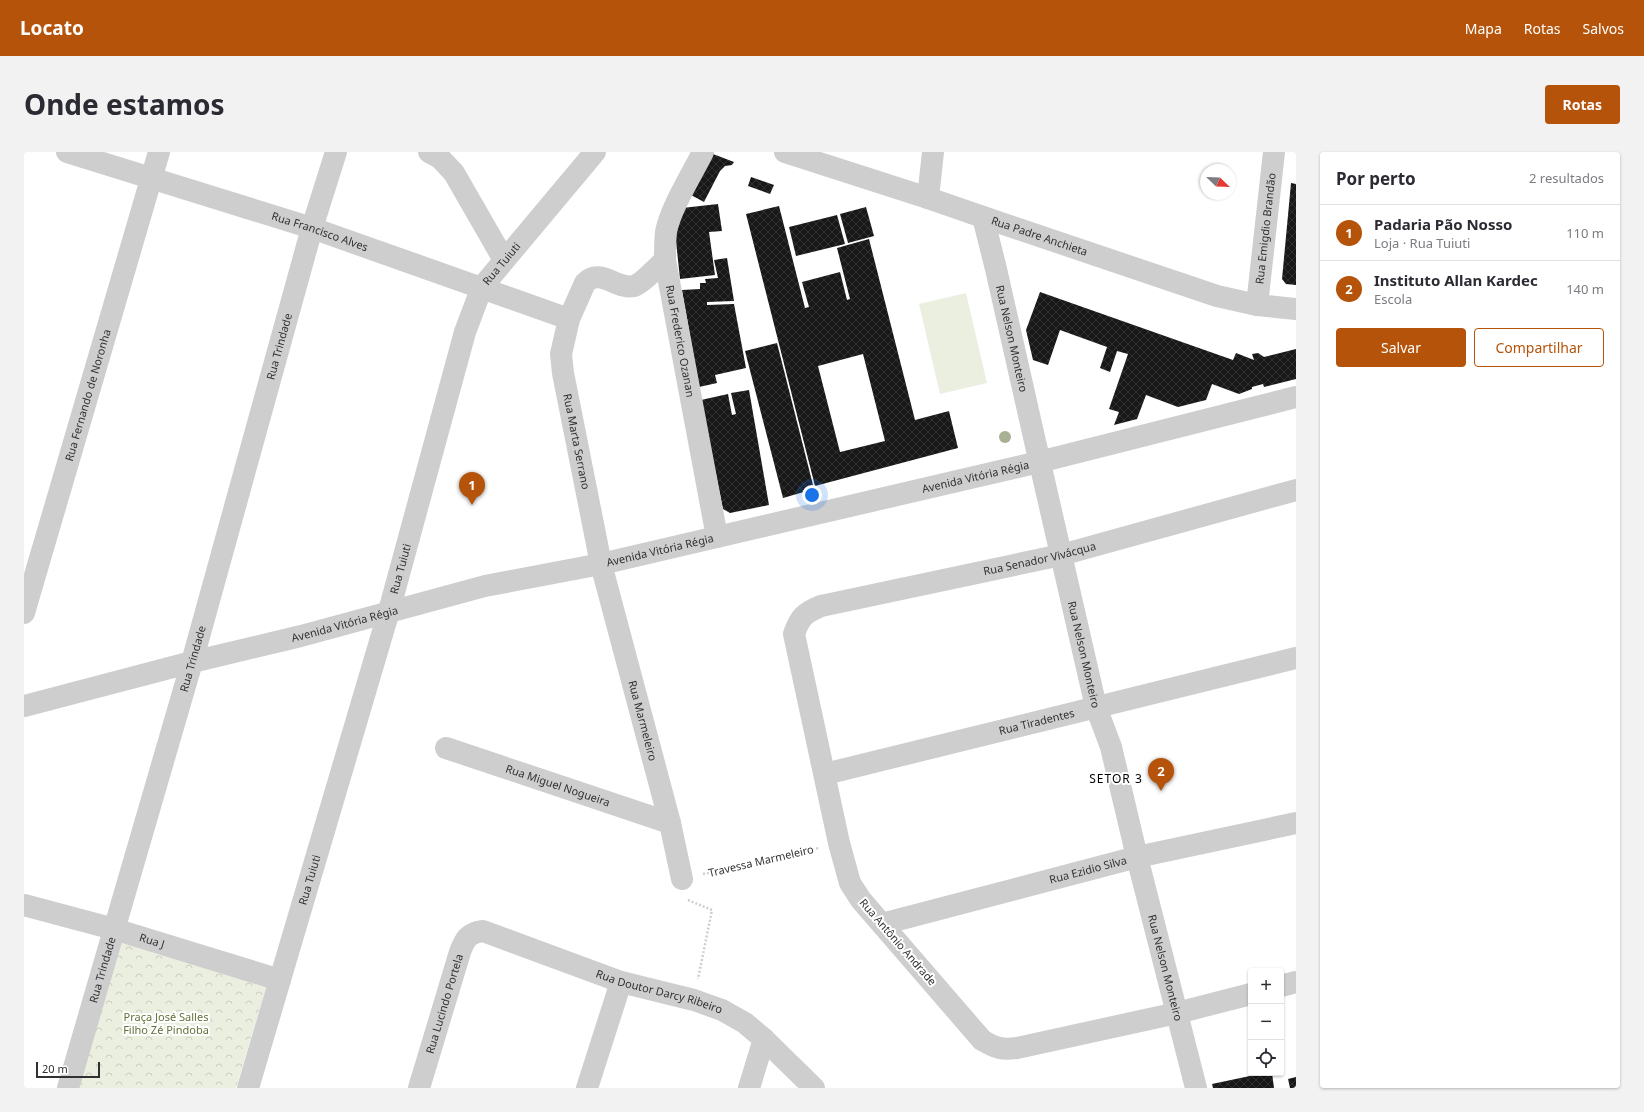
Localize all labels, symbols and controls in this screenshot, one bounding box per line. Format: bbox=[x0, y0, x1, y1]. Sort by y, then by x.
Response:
text: Locato bbox=[20, 15, 84, 41]
text: Mapa bbox=[1465, 19, 1502, 38]
text: Rotas bbox=[1524, 19, 1561, 38]
text: Salvos bbox=[1583, 19, 1624, 38]
text: Onde estamos bbox=[24, 85, 225, 123]
button: Rotas bbox=[1545, 85, 1620, 124]
north arrow bbox=[1200, 164, 1236, 200]
text: Por perto bbox=[1336, 167, 1416, 190]
text: 2 resultados bbox=[1529, 169, 1604, 187]
street label: Rua Emigdio Brandão bbox=[1251, 172, 1279, 285]
street label: Rua Francisco Alves bbox=[270, 208, 370, 254]
street label: Rua Padre Anchieta bbox=[989, 212, 1090, 259]
text: Padaria Pão Nosso bbox=[1374, 214, 1512, 234]
text: 1 bbox=[1345, 224, 1353, 242]
text: 110 m bbox=[1566, 224, 1604, 242]
text: Loja · Rua Tuiuti bbox=[1374, 234, 1470, 252]
street label: Rua Tuiuti bbox=[479, 239, 523, 288]
text: Instituto Allan Kardec bbox=[1374, 270, 1538, 290]
text: 2 bbox=[1345, 280, 1353, 298]
text: 140 m bbox=[1566, 280, 1604, 298]
street label: Rua Frederico Ozanan bbox=[663, 284, 699, 398]
street label: Rua Nelson Monteiro bbox=[993, 284, 1032, 394]
text: Escola bbox=[1374, 290, 1412, 308]
street label: Rua Trindade bbox=[262, 311, 295, 381]
street label: Rua Fernando de Noronha bbox=[61, 327, 114, 463]
button: Salvar bbox=[1336, 328, 1466, 367]
button: Compartilhar bbox=[1474, 328, 1604, 367]
street label: Rua Marta Serrano bbox=[560, 392, 594, 491]
street label: Avenida Vitória Régia bbox=[920, 457, 1031, 496]
pin: 1 bbox=[459, 472, 485, 505]
your location bbox=[802, 485, 822, 505]
street label: Avenida Vitória Régia bbox=[605, 530, 715, 570]
street label: Rua Senador Vivácqua bbox=[982, 538, 1097, 578]
street label: Rua Tuiuti bbox=[386, 542, 414, 596]
street label: Rua Nelson Monteiro bbox=[1065, 599, 1104, 710]
street label: Avenida Vitória Régia bbox=[290, 602, 399, 645]
street label: Rua Trindade bbox=[176, 624, 209, 694]
street label: Rua Marmeleiro bbox=[625, 679, 661, 763]
street label: Rua Tiradentes bbox=[997, 705, 1076, 738]
pin: 2 bbox=[1148, 758, 1174, 791]
street label: Rua Miguel Nogueira bbox=[504, 761, 612, 809]
district label: SETOR 3 bbox=[1089, 770, 1143, 787]
street label: Travessa Marmeleiro bbox=[707, 841, 815, 880]
street label: Rua Ezidio Silva bbox=[1048, 852, 1128, 887]
street label: Rua Tuiuti bbox=[295, 853, 324, 907]
street label: Rua Antônio Andrade bbox=[857, 895, 940, 988]
street label: Rua Nelson Monteiro bbox=[1145, 913, 1187, 1023]
street label: Rua J bbox=[138, 929, 167, 951]
street label: Rua Trindade bbox=[85, 935, 119, 1005]
street label: Rua Lucindo Portela bbox=[422, 952, 466, 1055]
street label: Rua Doutor Darcy Ribeiro bbox=[594, 965, 725, 1017]
map controls bbox=[1248, 968, 1284, 1076]
button: + bbox=[1248, 968, 1284, 1004]
button: − bbox=[1248, 1004, 1284, 1040]
park label: Praça José Salles Filho Zé Pindoba bbox=[123, 1009, 209, 1037]
button: locate bbox=[1248, 1040, 1284, 1076]
scale bar bbox=[36, 1060, 100, 1079]
text: 20 m bbox=[42, 1061, 68, 1076]

